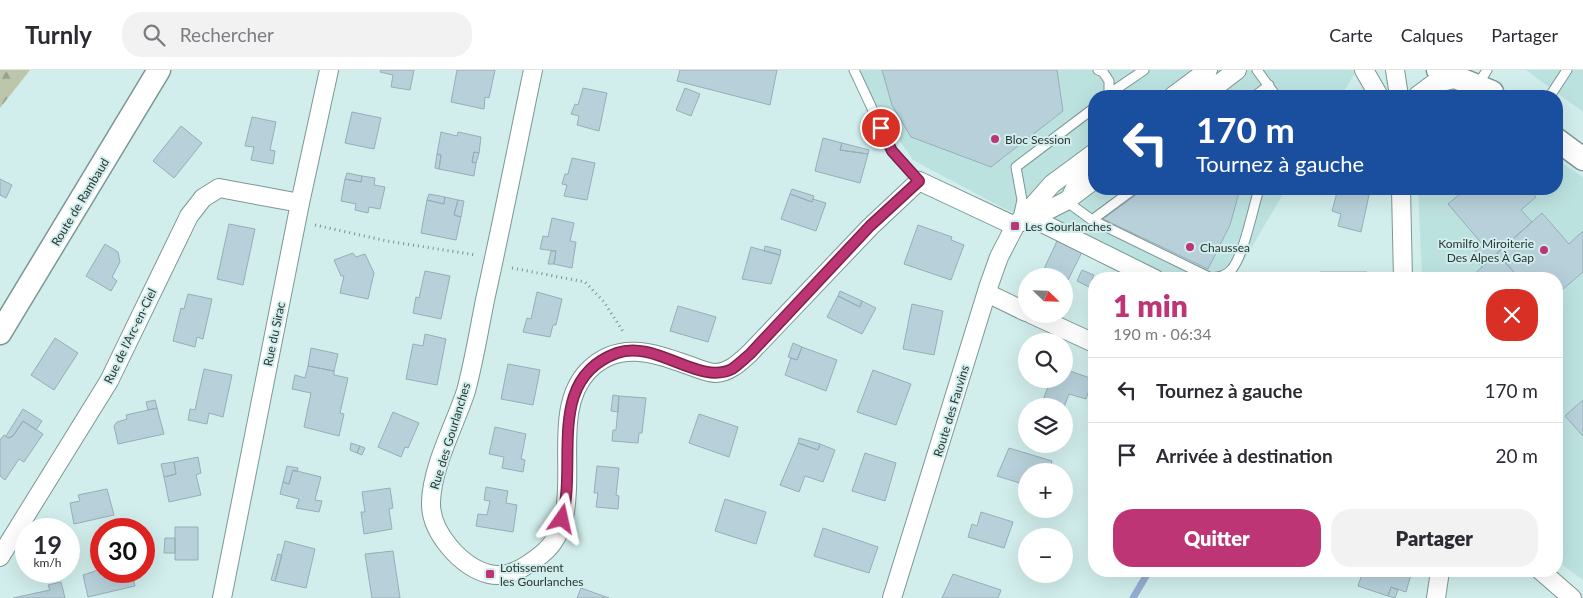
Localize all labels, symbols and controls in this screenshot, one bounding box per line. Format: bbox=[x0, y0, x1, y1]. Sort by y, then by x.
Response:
search box bbox=[122, 12, 472, 57]
text: Turnly bbox=[25, 20, 92, 49]
icon: search bbox=[140, 21, 168, 49]
text: Rechercher bbox=[180, 23, 274, 46]
text: Carte bbox=[1329, 24, 1373, 46]
text: Calques bbox=[1401, 24, 1463, 46]
text: Partager bbox=[1491, 24, 1558, 46]
pin bbox=[860, 107, 902, 149]
text: 170 m bbox=[1196, 108, 1295, 150]
icon: left bbox=[1113, 110, 1178, 175]
icon: arrive bbox=[867, 114, 895, 142]
place label: Bloc Session bbox=[1005, 132, 1071, 147]
marker: Bloc Session bbox=[989, 133, 1001, 145]
text: Tournez à gauche bbox=[1196, 150, 1364, 177]
street label: Route de Rambaud bbox=[48, 155, 112, 249]
place label: Les Gourlanches bbox=[1025, 219, 1111, 234]
marker: Les Gourlanches bbox=[1009, 220, 1021, 232]
place label: Komilfo Miroiterie Des Alpes À Gap bbox=[1438, 236, 1534, 265]
place label: Chaussea bbox=[1200, 240, 1250, 255]
marker: Chaussea bbox=[1184, 241, 1196, 253]
marker: Komilfo Miroiterie Des Alpes À Gap bbox=[1538, 244, 1550, 256]
north arrow bbox=[1018, 268, 1072, 322]
map controls bbox=[1018, 268, 1073, 583]
street label: Rue de l'Arc-en-Ciel bbox=[100, 286, 160, 386]
text: 1 min bbox=[1113, 287, 1188, 323]
button: close bbox=[1486, 289, 1538, 341]
street label: Rue du Sirac bbox=[260, 300, 288, 367]
text: 190 m · 06:34 bbox=[1113, 324, 1212, 343]
button: search bbox=[1018, 333, 1073, 388]
street label: Route des Fauvins bbox=[930, 363, 972, 459]
icon: left bbox=[1113, 376, 1141, 404]
text: Tournez à gauche bbox=[1156, 379, 1303, 402]
text: 170 m bbox=[1484, 379, 1538, 402]
street label: Rue des Gourlanches bbox=[427, 381, 473, 491]
button: layers bbox=[1018, 398, 1073, 453]
icon: arrive bbox=[1113, 441, 1141, 469]
text: Arrivée à destination bbox=[1156, 444, 1333, 467]
text: 20 m bbox=[1495, 444, 1538, 467]
button: + bbox=[1018, 463, 1073, 518]
position arrow bbox=[535, 492, 587, 544]
button: Quitter bbox=[1113, 509, 1321, 567]
button: Partager bbox=[1331, 509, 1538, 567]
speed limit sign: 30 bbox=[90, 518, 155, 583]
button: − bbox=[1018, 528, 1073, 583]
text: 19 bbox=[33, 529, 62, 559]
text: km/h bbox=[33, 555, 62, 570]
place label: Lotissement les Gourlanches bbox=[500, 560, 583, 589]
marker: Lotissement les Gourlanches bbox=[484, 568, 496, 580]

